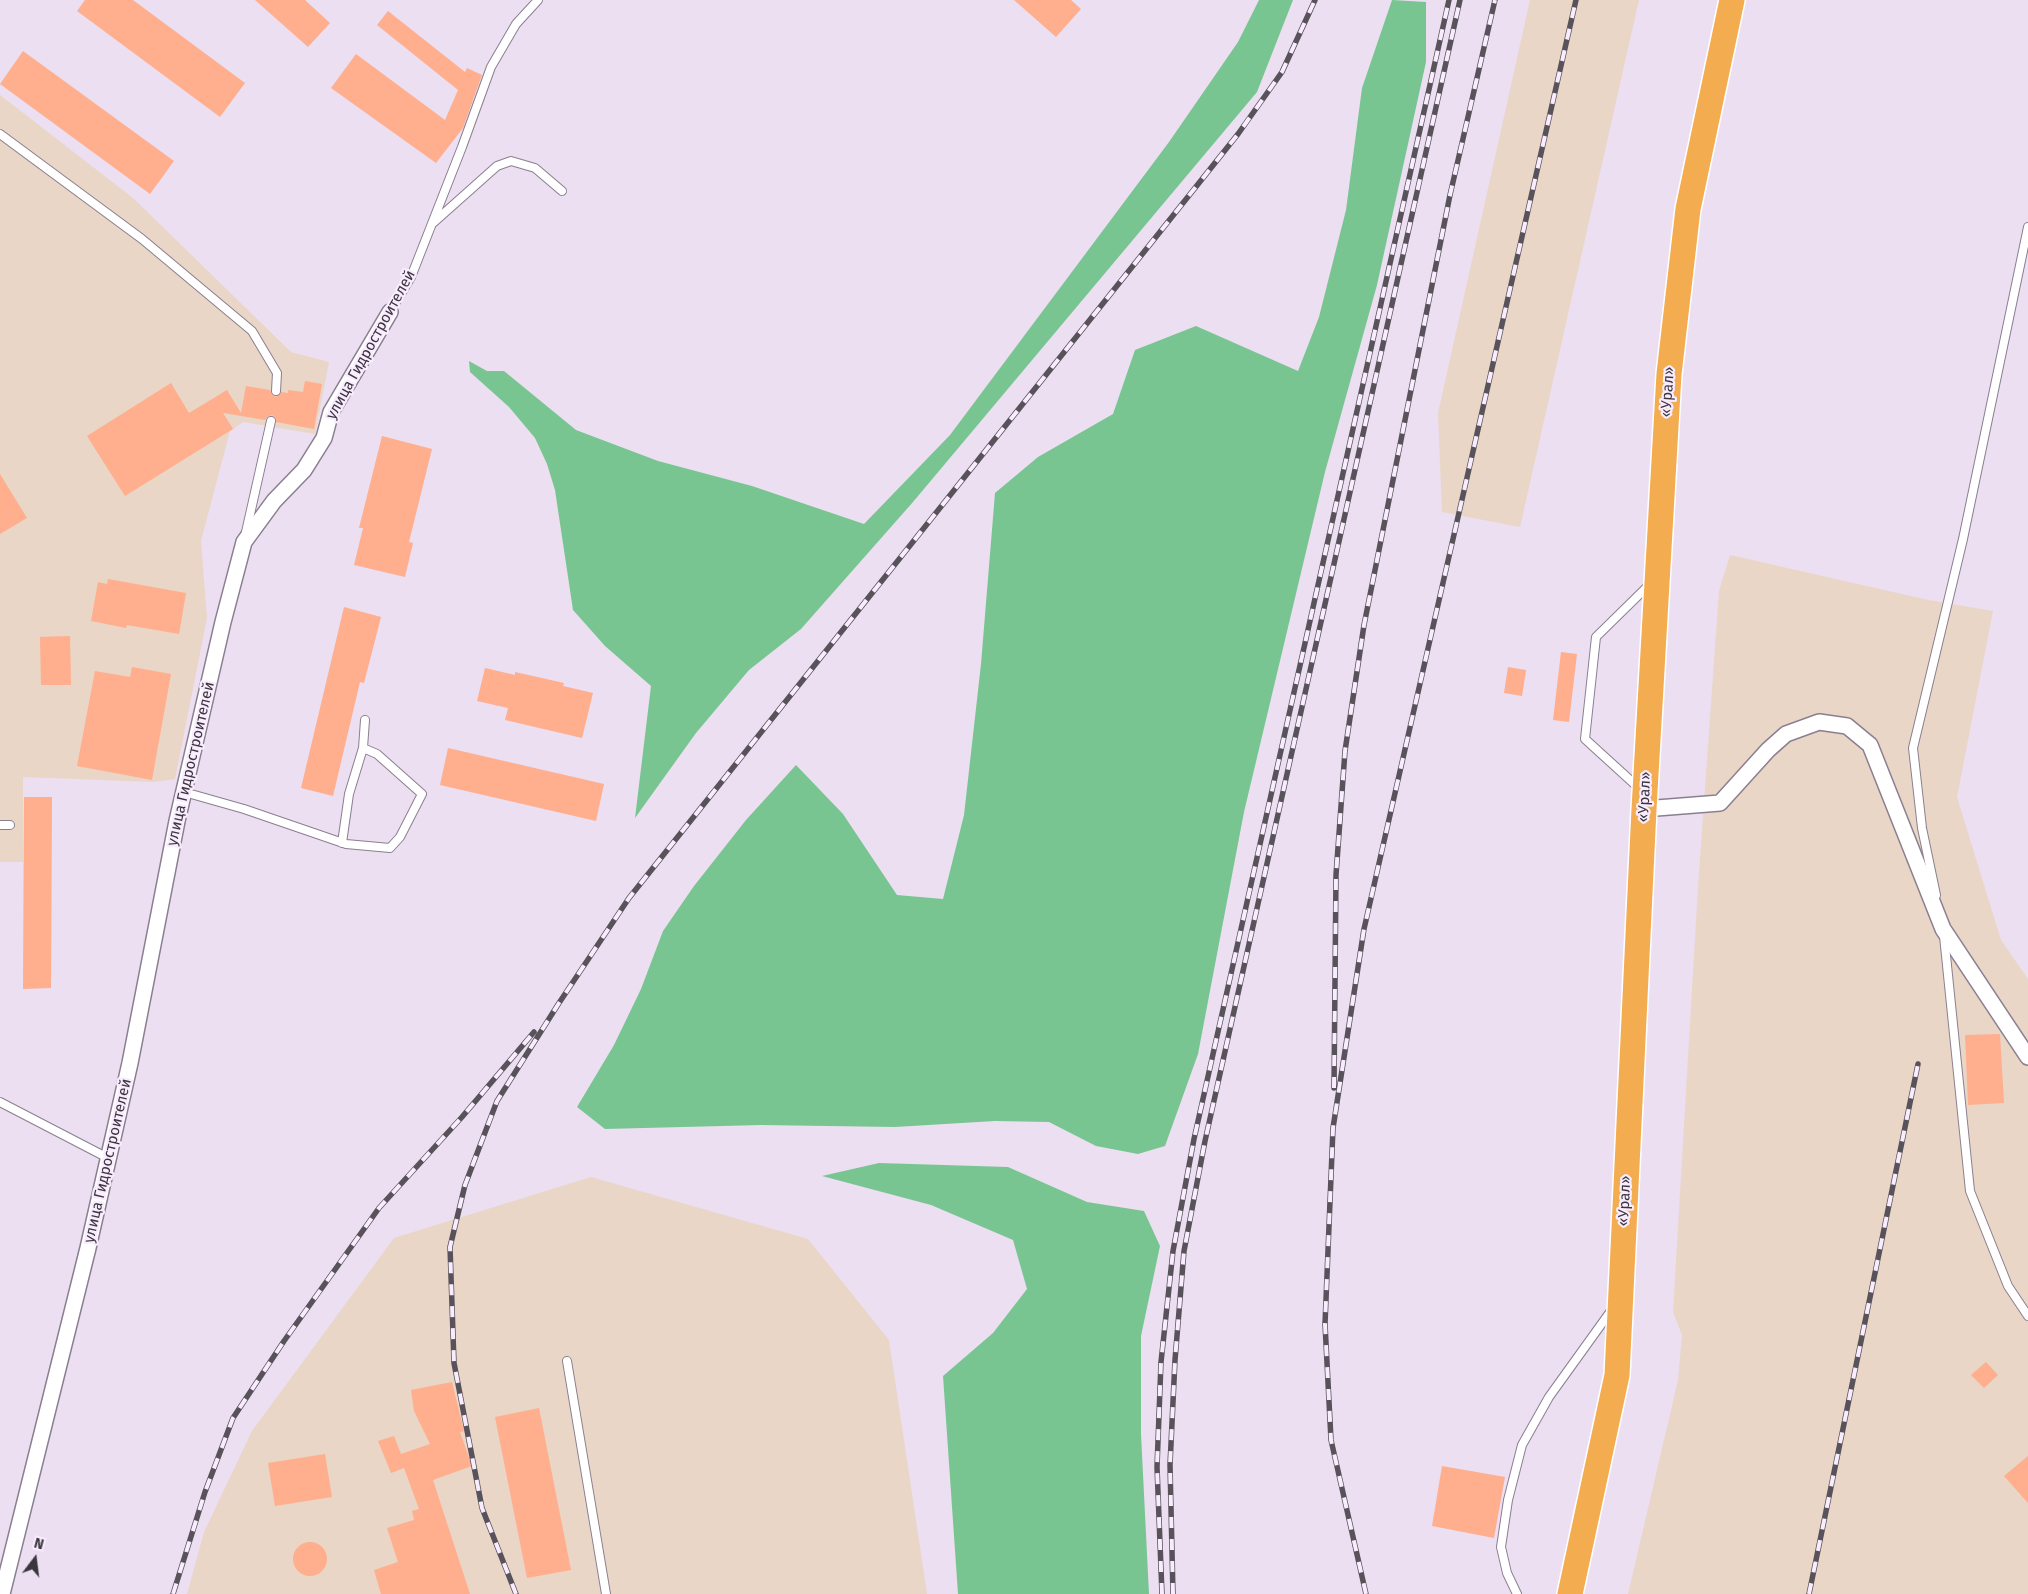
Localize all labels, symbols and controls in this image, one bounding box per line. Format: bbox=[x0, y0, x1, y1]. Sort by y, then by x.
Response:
street label: улица Гидростроителей bbox=[322, 267, 420, 423]
street label: «Урал» bbox=[1657, 366, 1679, 418]
street label: улица Гидростроителей bbox=[163, 680, 219, 848]
street label: «Урал» bbox=[1635, 771, 1655, 823]
street label: улица Гидростроителей bbox=[80, 1077, 136, 1245]
street label: «Урал» bbox=[1615, 1175, 1635, 1227]
north arrow bbox=[10, 1534, 60, 1584]
text: N bbox=[32, 1535, 46, 1553]

